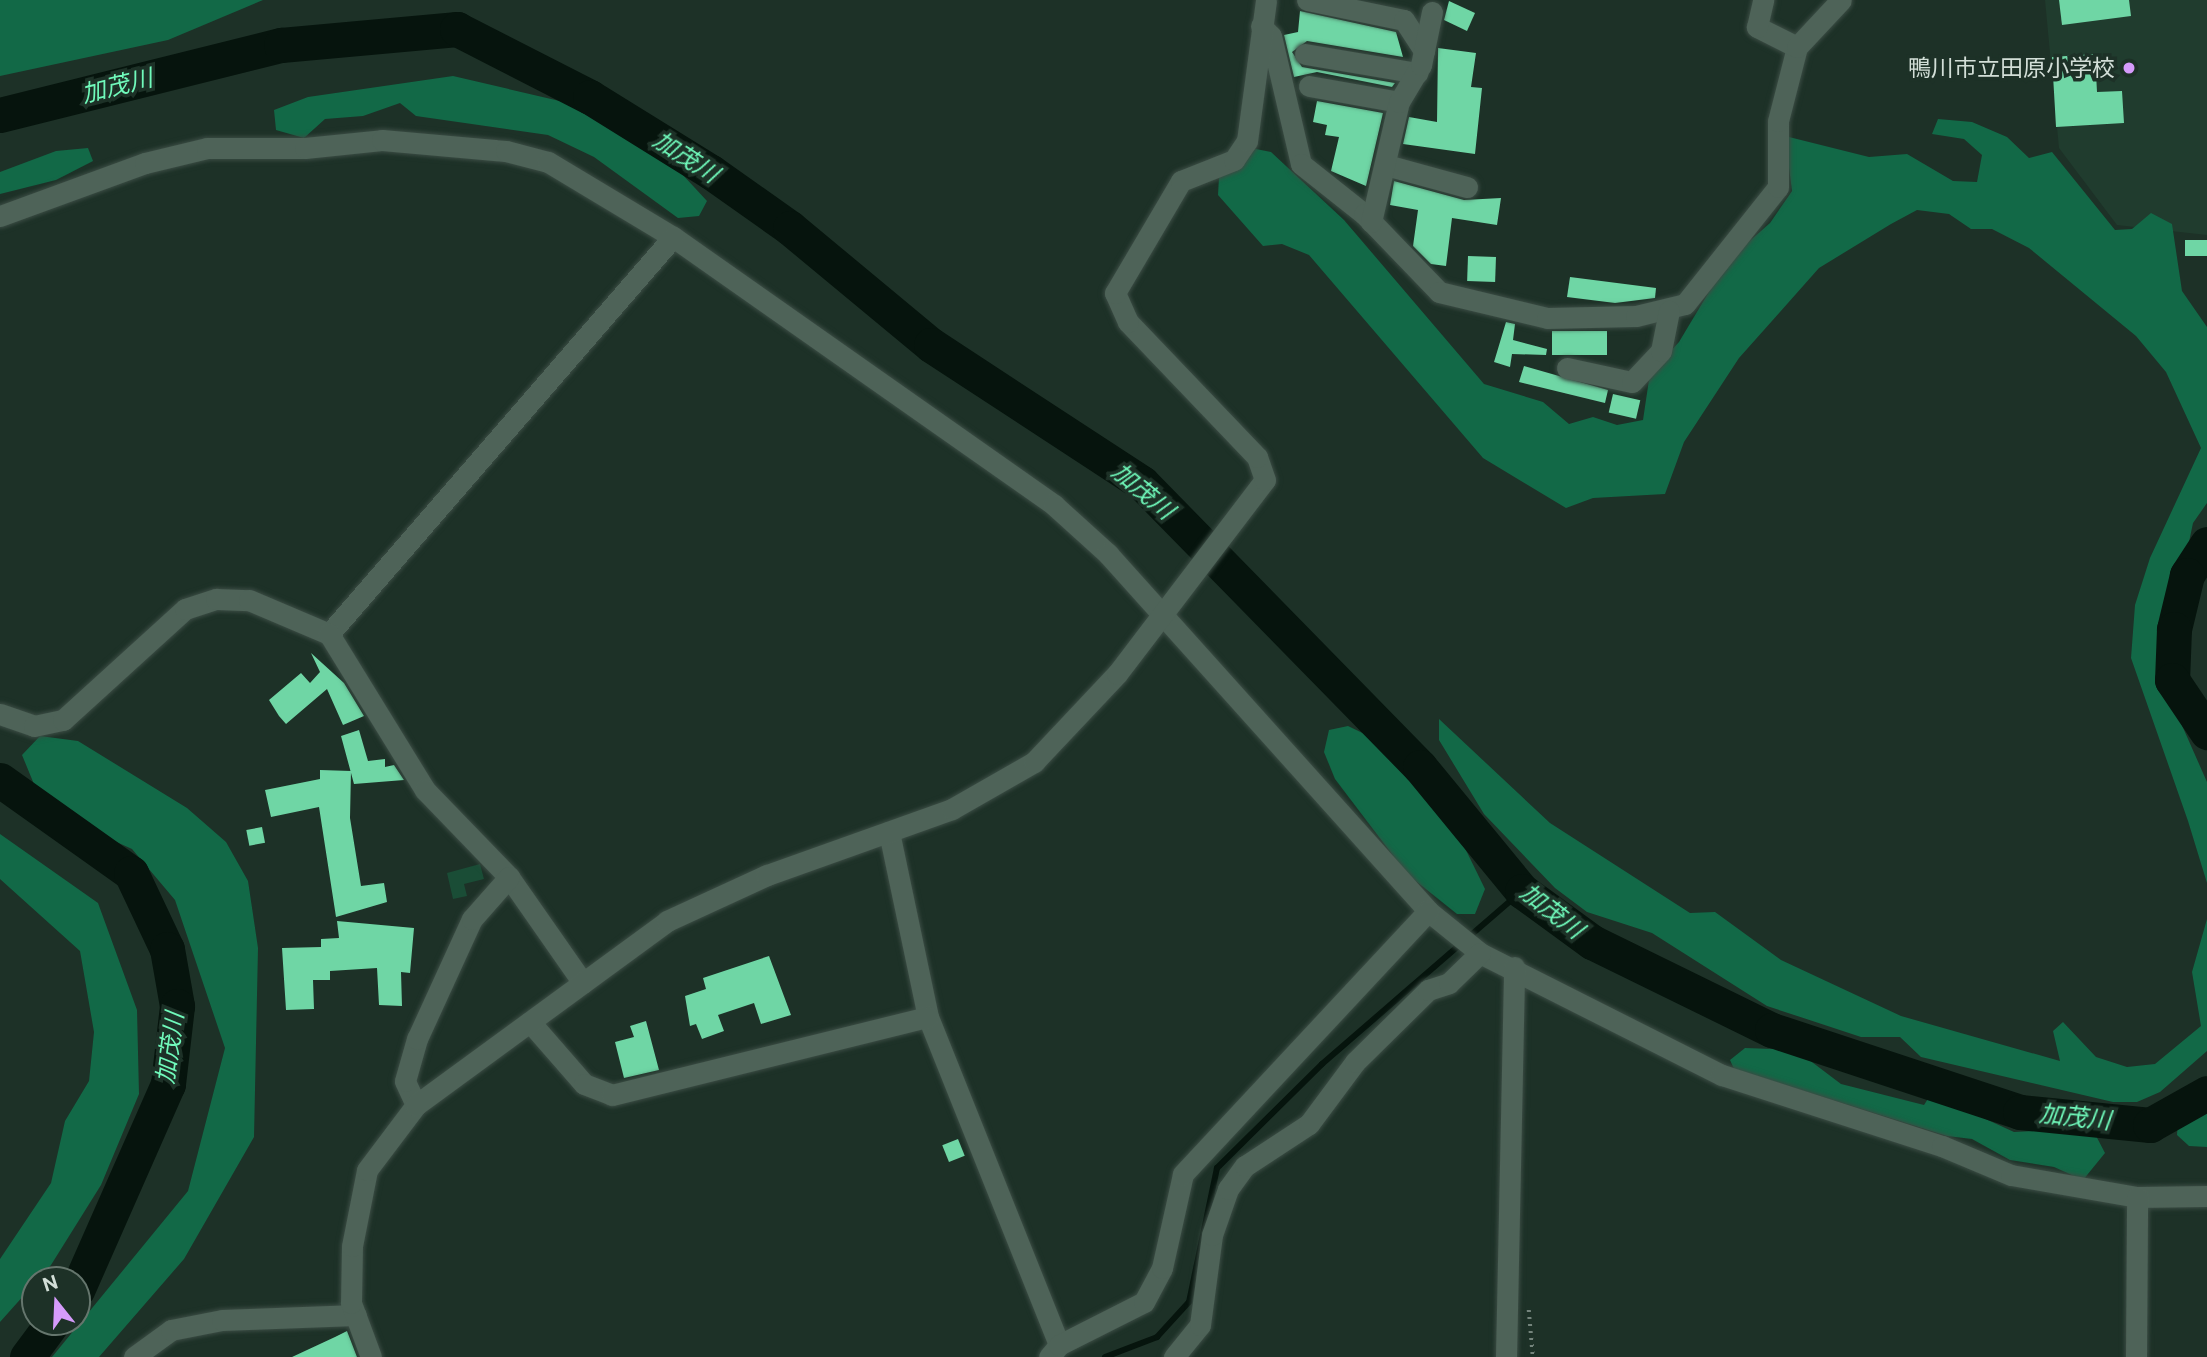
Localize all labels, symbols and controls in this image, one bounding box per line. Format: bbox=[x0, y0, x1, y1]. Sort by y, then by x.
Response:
place label: 鴨川市立田原小学校 bbox=[1908, 54, 2115, 82]
marker: 鴨川市立田原小学校 bbox=[2121, 60, 2137, 76]
water label: 加茂川 bbox=[79, 63, 155, 109]
water label: 加茂川 bbox=[648, 125, 724, 189]
water label: 加茂川 bbox=[1106, 457, 1180, 525]
water label: 加茂川 bbox=[1515, 877, 1589, 945]
water label: 加茂川 bbox=[151, 1010, 189, 1086]
water label: 加茂川 bbox=[2038, 1099, 2112, 1135]
north arrow bbox=[21, 1266, 91, 1336]
text: N bbox=[40, 1270, 61, 1296]

